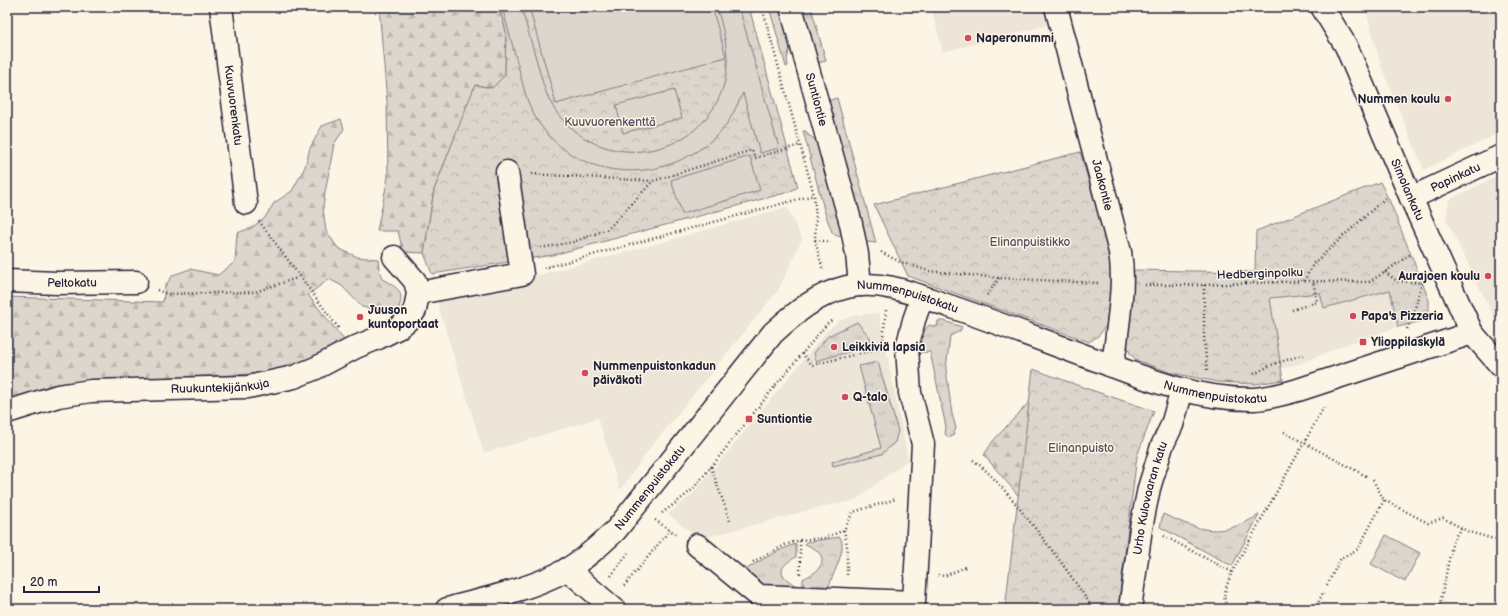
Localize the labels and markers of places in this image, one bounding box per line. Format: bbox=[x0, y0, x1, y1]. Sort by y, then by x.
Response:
place label: Naperonummi bbox=[976, 31, 1054, 46]
marker: Naperonummi bbox=[963, 33, 973, 43]
place label: Nummen koulu bbox=[1358, 92, 1440, 107]
marker: Nummen koulu bbox=[1443, 94, 1453, 104]
place label: Aurajoen koulu bbox=[1397, 269, 1480, 284]
marker: Aurajoen koulu bbox=[1483, 271, 1493, 281]
place label: Juuson kuntoportaat bbox=[368, 303, 439, 332]
place label: Papa's Pizzeria bbox=[1361, 309, 1444, 324]
marker: Papa's Pizzeria bbox=[1348, 311, 1358, 321]
marker: Juuson kuntoportaat bbox=[355, 312, 365, 322]
place label: Ylioppilaskylä bbox=[1371, 335, 1445, 350]
marker: Ylioppilaskylä bbox=[1358, 337, 1368, 347]
place label: Leikkiviä lapsia bbox=[842, 340, 925, 355]
marker: Leikkiviä lapsia bbox=[829, 342, 839, 352]
place label: Nummenpuistonkadun päiväkoti bbox=[593, 359, 716, 388]
marker: Nummenpuistonkadun päiväkoti bbox=[580, 368, 590, 378]
place label: Q-talo bbox=[853, 390, 888, 405]
marker: Q-talo bbox=[840, 392, 850, 402]
place label: Suntiontie bbox=[757, 412, 812, 427]
marker: Suntiontie bbox=[744, 414, 754, 424]

